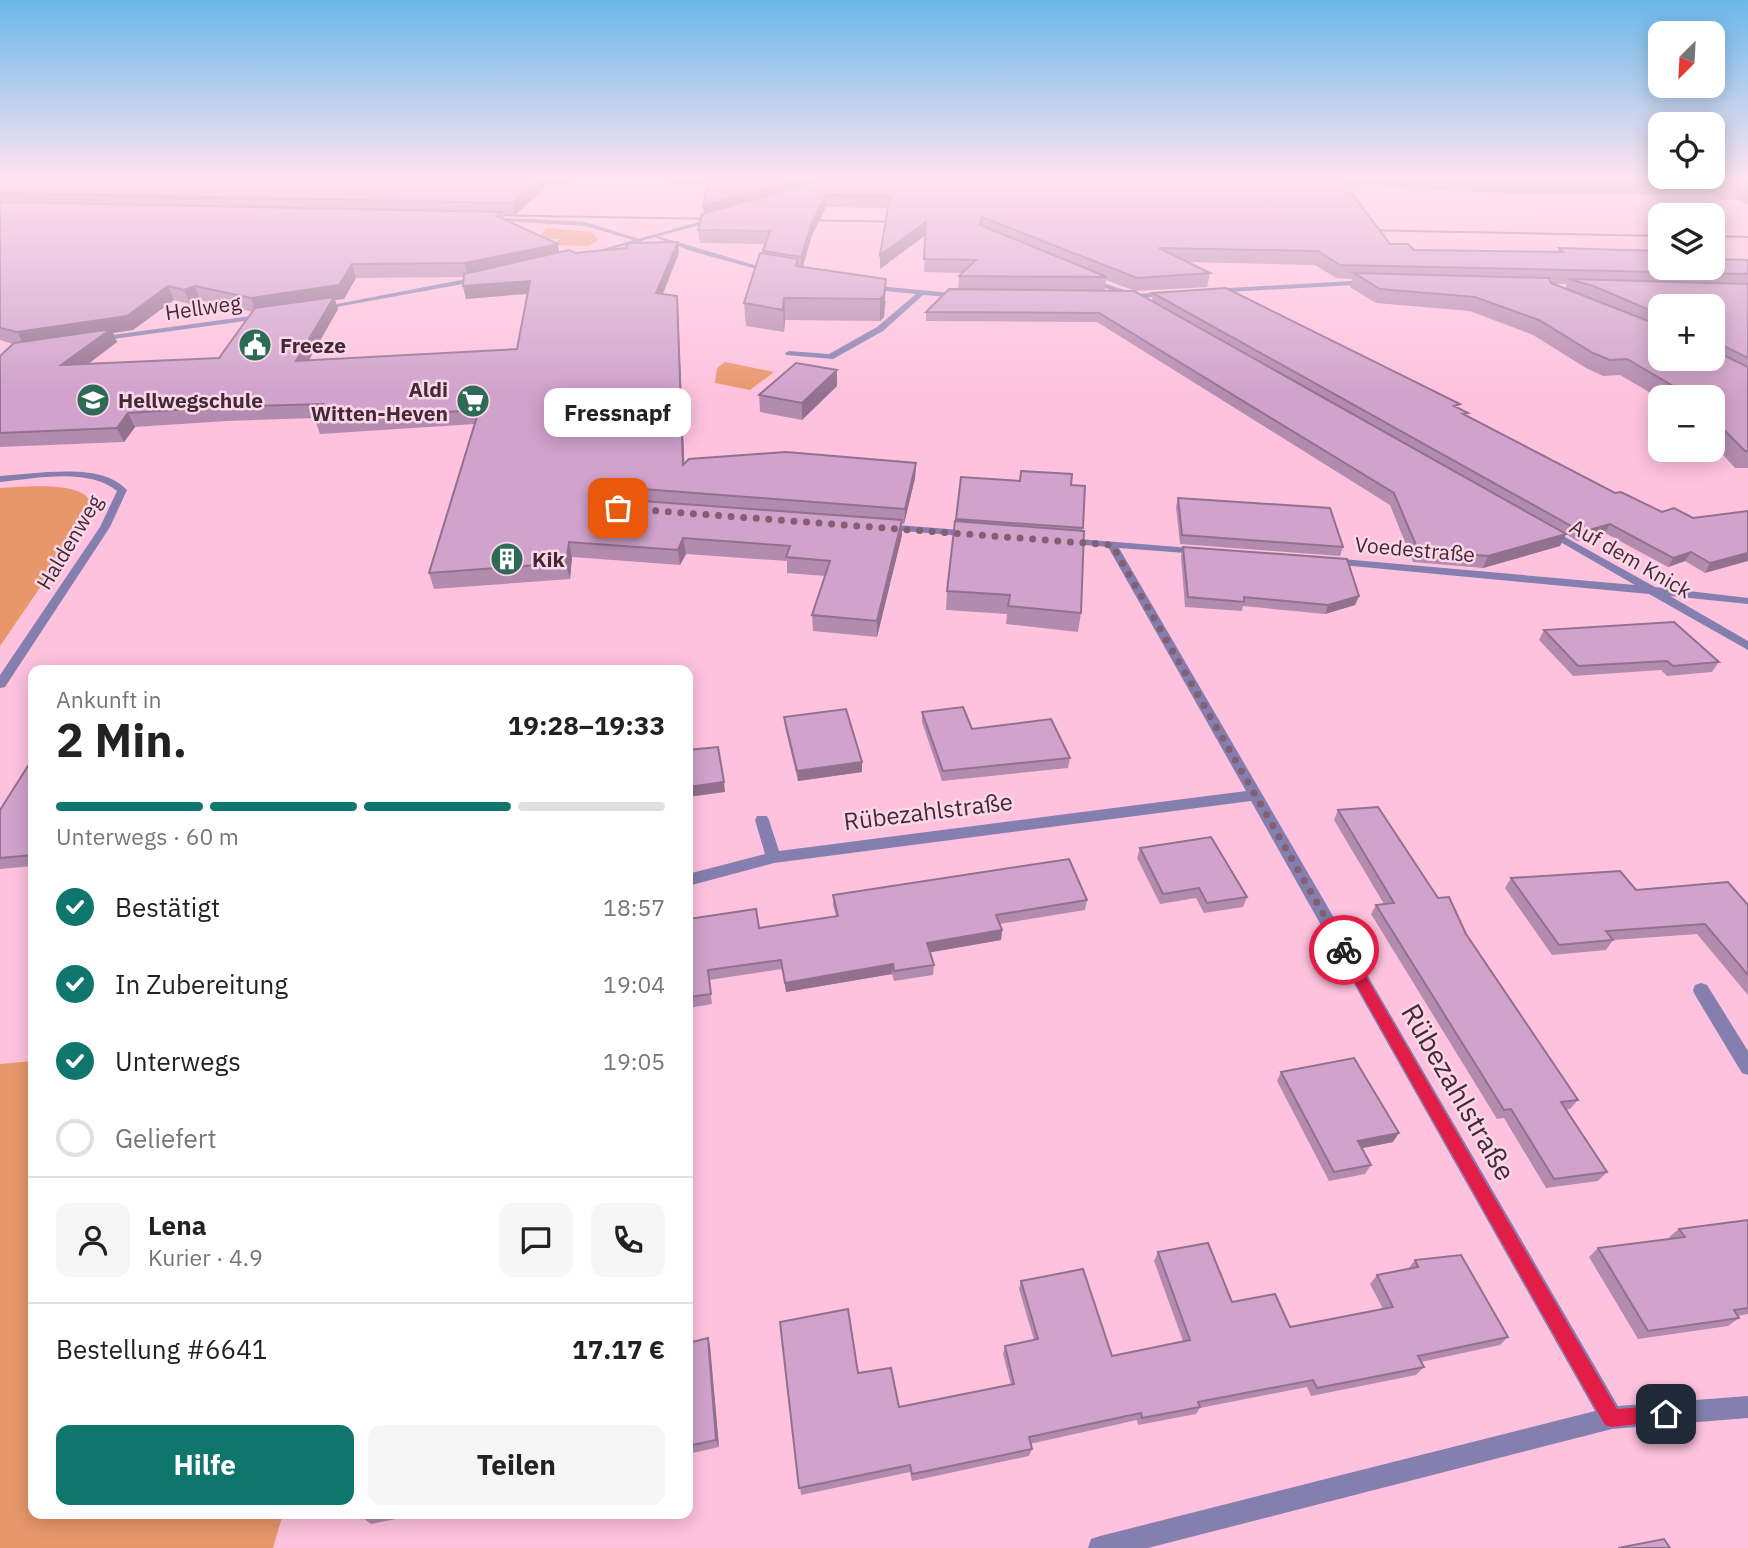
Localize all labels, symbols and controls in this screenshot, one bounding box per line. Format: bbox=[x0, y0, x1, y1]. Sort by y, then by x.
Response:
north arrow bbox=[1648, 21, 1726, 98]
map controls bbox=[1648, 21, 1725, 462]
button: locate bbox=[1648, 112, 1725, 189]
button: layers bbox=[1648, 203, 1725, 280]
street label: Hellweg bbox=[163, 288, 243, 326]
button: + bbox=[1648, 294, 1725, 371]
public building icon: Freeze bbox=[236, 326, 274, 364]
place label: Freeze bbox=[280, 331, 346, 359]
place label: Aldi Witten-Heven bbox=[311, 375, 448, 427]
school or university icon: Hellwegschule bbox=[74, 381, 112, 419]
supermarket icon: Aldi Witten-Heven bbox=[454, 382, 492, 420]
button: − bbox=[1648, 385, 1725, 462]
place label: Hellwegschule bbox=[118, 386, 263, 414]
callout: Fressnapf bbox=[544, 389, 692, 438]
text: Fressnapf bbox=[564, 397, 671, 427]
pin bbox=[588, 478, 648, 538]
street label: Haldenweg bbox=[30, 489, 108, 595]
icon: bag bbox=[599, 489, 637, 527]
street label: Auf dem Knick bbox=[1565, 512, 1697, 604]
street label: Voedestraße bbox=[1354, 530, 1476, 568]
building icon: Kik bbox=[488, 540, 526, 578]
place label: Kik bbox=[532, 545, 566, 573]
text: Ankunft in bbox=[56, 684, 162, 714]
text: 19:28–19:33 bbox=[508, 708, 665, 742]
text: 2 Min. bbox=[56, 710, 187, 770]
street label: Rübezahlstraße bbox=[842, 785, 1014, 837]
text: Unterwegs · 60 m bbox=[56, 821, 239, 851]
icon: check bbox=[56, 888, 94, 926]
text: Bestätigt bbox=[115, 890, 220, 924]
text: 18:57 bbox=[603, 892, 665, 922]
courier bbox=[1309, 915, 1379, 985]
icon: bike bbox=[1325, 931, 1363, 969]
icon: check bbox=[56, 965, 94, 1003]
text: In Zubereitung bbox=[115, 967, 288, 1001]
text: 19:04 bbox=[603, 969, 665, 999]
street label: Rübezahlstraße bbox=[1393, 997, 1525, 1187]
icon: check bbox=[56, 1042, 94, 1080]
text: Unterwegs bbox=[115, 1044, 241, 1078]
text: 19:05 bbox=[603, 1046, 665, 1076]
text: Geliefert bbox=[115, 1121, 217, 1155]
button: person bbox=[56, 1203, 130, 1277]
button: chat bbox=[499, 1203, 573, 1277]
button: phone bbox=[591, 1203, 665, 1277]
text: Lena bbox=[148, 1208, 206, 1242]
text: Kurier · 4.9 bbox=[148, 1242, 263, 1272]
text: Bestellung #6641 bbox=[56, 1332, 267, 1366]
text: 17.17 € bbox=[572, 1332, 665, 1366]
pin bbox=[1636, 1384, 1696, 1444]
icon: home bbox=[1647, 1395, 1685, 1433]
button: Hilfe bbox=[56, 1425, 354, 1505]
button: Teilen bbox=[368, 1425, 665, 1505]

